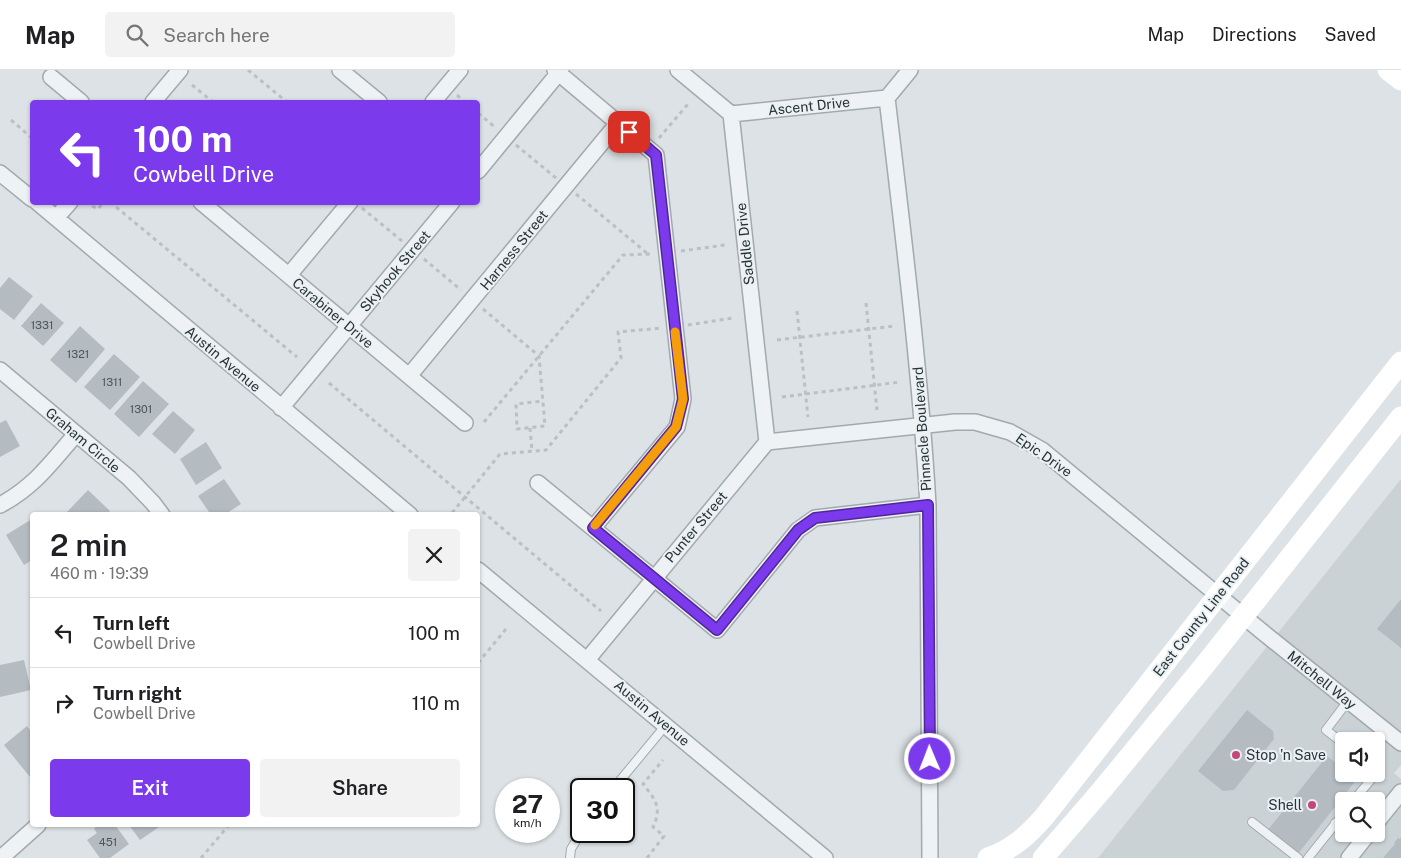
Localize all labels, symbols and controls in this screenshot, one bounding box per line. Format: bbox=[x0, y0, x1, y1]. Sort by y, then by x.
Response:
search box bbox=[105, 12, 455, 57]
text: Map bbox=[25, 21, 75, 49]
icon: search bbox=[123, 21, 151, 49]
text: Search here bbox=[163, 24, 270, 46]
text: Map bbox=[1147, 24, 1184, 45]
text: Directions bbox=[1212, 24, 1297, 45]
text: Saved bbox=[1325, 24, 1376, 45]
street label: Ascent Drive bbox=[767, 94, 851, 118]
pin bbox=[608, 111, 650, 153]
icon: arrive bbox=[615, 118, 643, 146]
text: 100 m bbox=[133, 119, 232, 160]
icon: left bbox=[50, 120, 115, 185]
text: Cowbell Drive bbox=[133, 161, 274, 187]
street label: Saddle Drive bbox=[733, 202, 757, 286]
street label: Harness Street bbox=[477, 207, 551, 293]
street label: Skyhook Street bbox=[356, 227, 434, 315]
street label: Carabiner Drive bbox=[289, 275, 377, 351]
house number: 1331 bbox=[31, 319, 53, 331]
street label: Austin Avenue bbox=[182, 323, 264, 395]
house number: 1321 bbox=[67, 348, 89, 360]
street label: Pinnacle Boulevard bbox=[910, 366, 934, 492]
house number: 1311 bbox=[102, 376, 122, 388]
house number: 1301 bbox=[130, 403, 152, 415]
street label: Graham Circle bbox=[42, 404, 124, 476]
street label: Epic Drive bbox=[1013, 430, 1075, 480]
street label: Punter Street bbox=[662, 488, 730, 566]
text: 2 min bbox=[50, 527, 127, 563]
button: close bbox=[408, 529, 460, 581]
street label: East County Line Road bbox=[1150, 555, 1252, 679]
text: 460 m · 19:39 bbox=[50, 564, 149, 583]
text: Turn left bbox=[93, 612, 170, 634]
icon: left bbox=[50, 619, 78, 647]
text: 100 m bbox=[408, 622, 460, 644]
text: Cowbell Drive bbox=[93, 634, 196, 653]
street label: Mitchell Way bbox=[1284, 647, 1360, 713]
street label: Austin Avenue bbox=[611, 677, 693, 749]
text: Turn right bbox=[93, 682, 182, 704]
icon: right bbox=[50, 689, 78, 717]
text: 110 m bbox=[412, 692, 460, 714]
text: Cowbell Drive bbox=[93, 704, 196, 723]
position arrow bbox=[903, 732, 955, 784]
map controls bbox=[1335, 732, 1385, 842]
button: sound bbox=[1335, 732, 1385, 782]
place label: Stop 'n Save bbox=[1246, 747, 1326, 763]
marker: Stop 'n Save bbox=[1230, 749, 1242, 761]
button: Exit bbox=[50, 759, 250, 817]
button: Share bbox=[260, 759, 460, 817]
speed limit sign: 30 bbox=[570, 778, 635, 843]
text: 27 bbox=[512, 789, 543, 819]
button: search bbox=[1335, 792, 1385, 842]
place label: Shell bbox=[1268, 797, 1302, 813]
marker: Shell bbox=[1306, 799, 1318, 811]
text: km/h bbox=[513, 816, 542, 830]
house number: 451 bbox=[99, 836, 117, 848]

